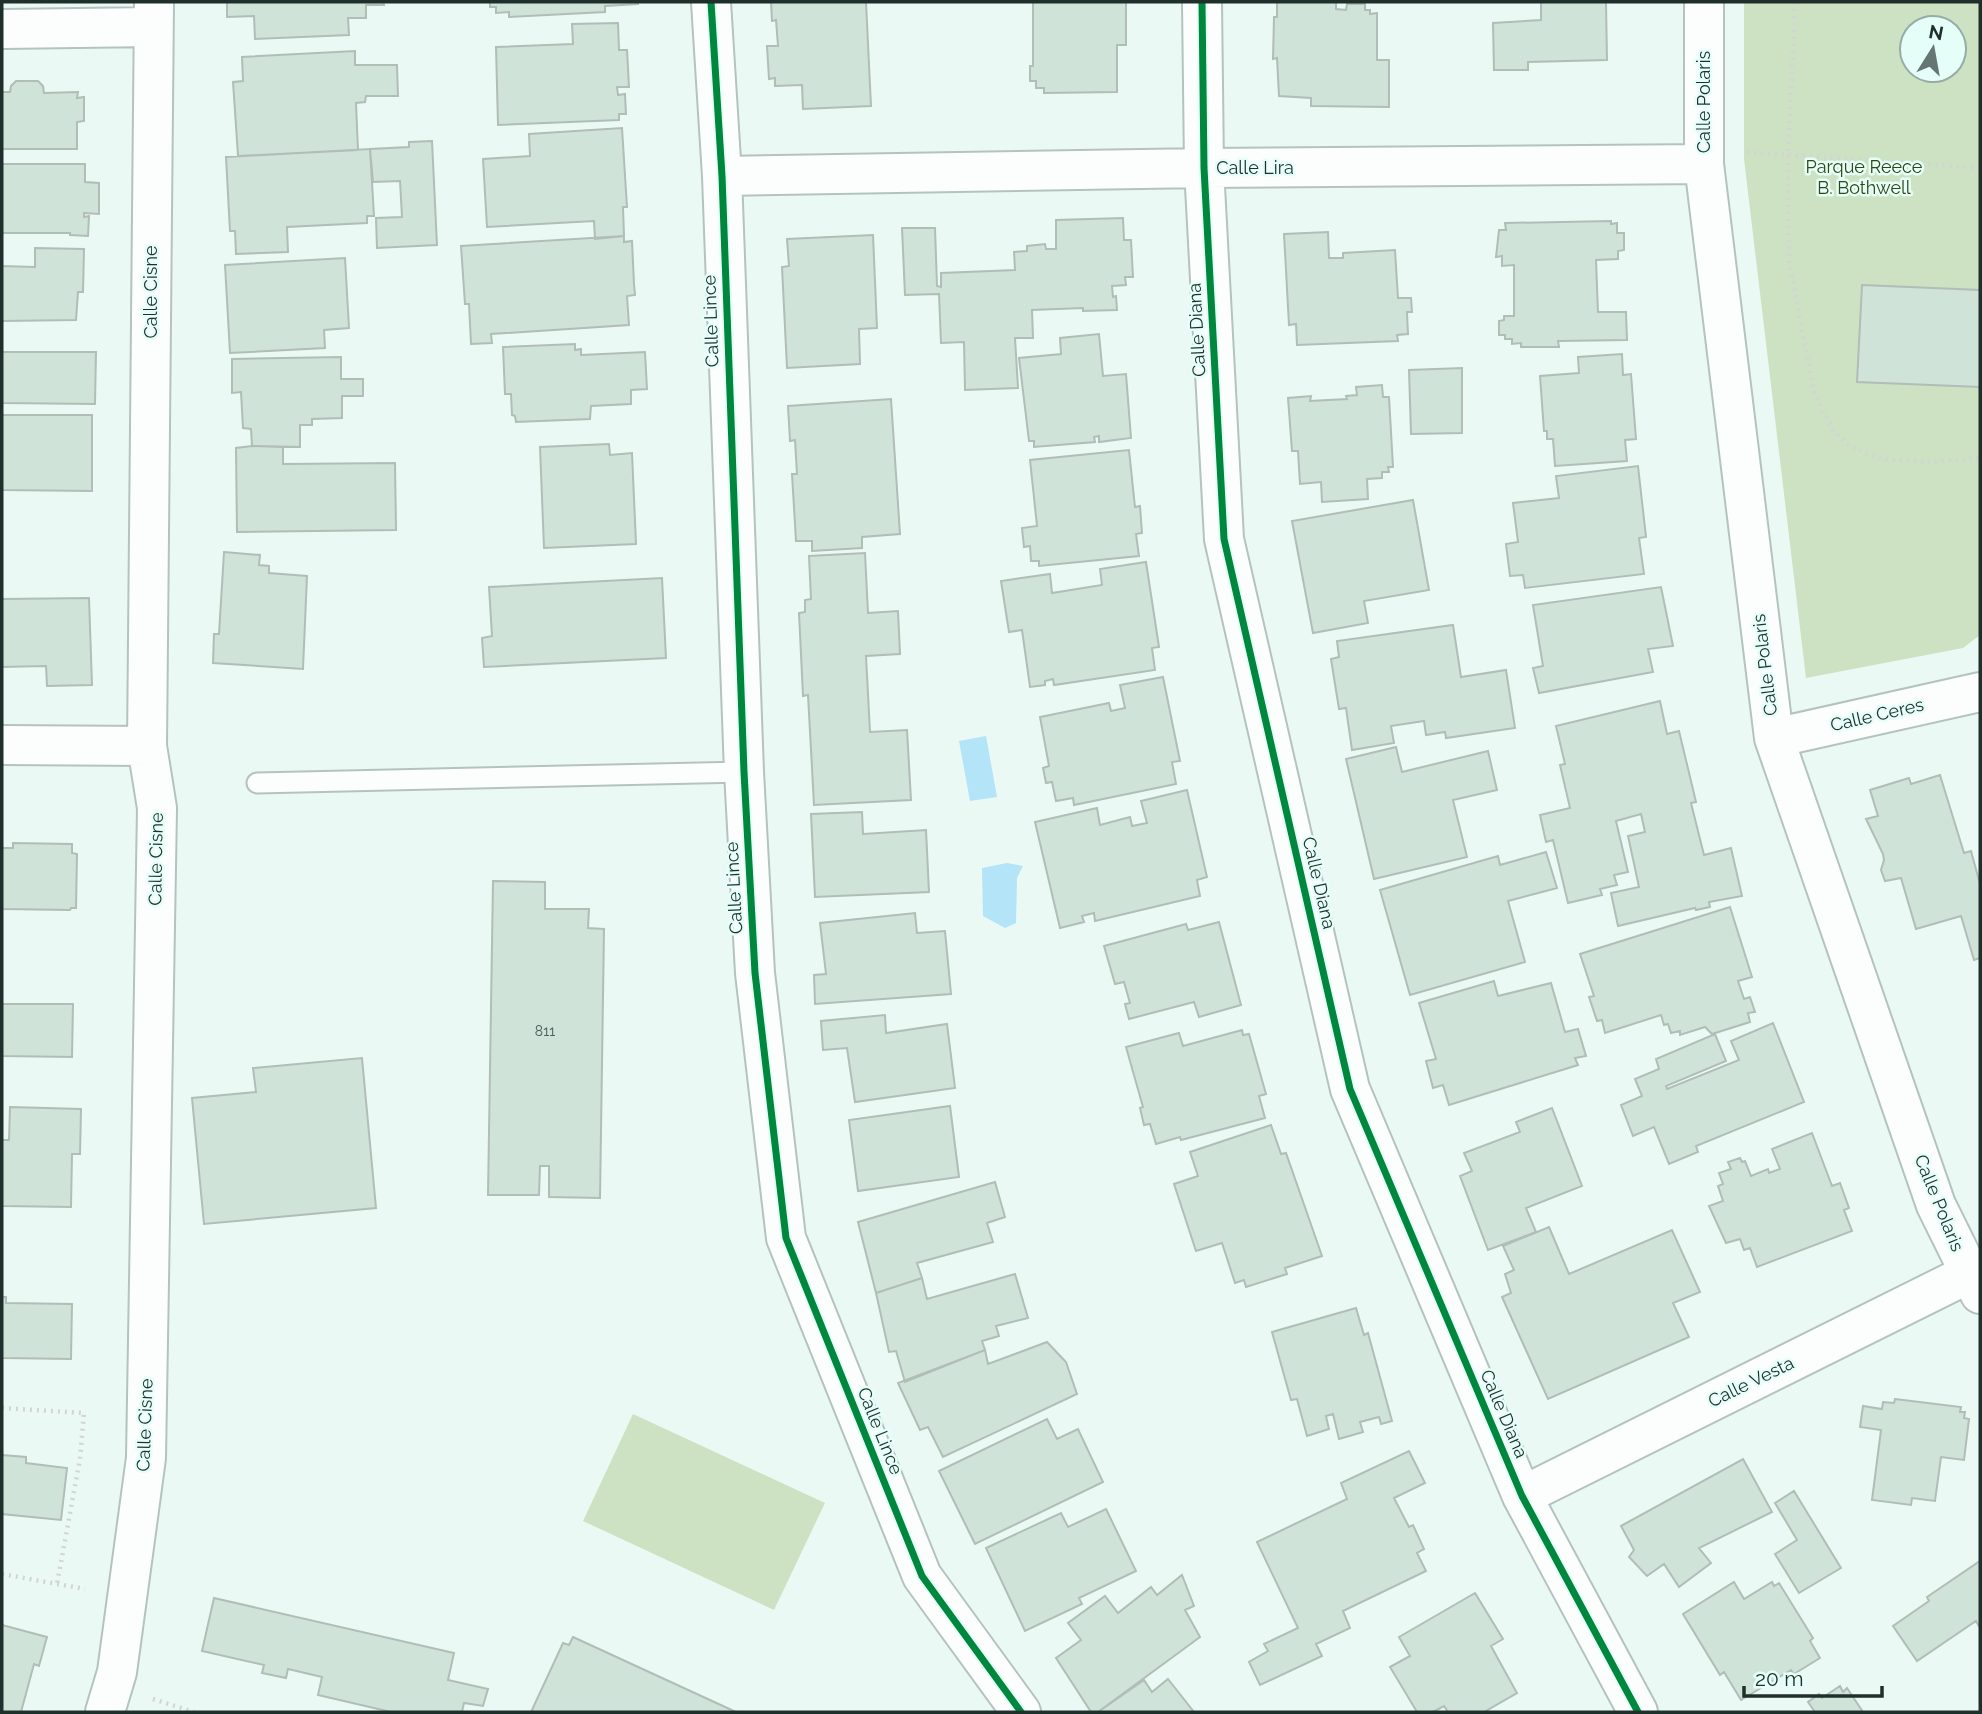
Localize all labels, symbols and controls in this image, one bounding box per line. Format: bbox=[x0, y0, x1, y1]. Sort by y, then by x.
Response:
north arrow bbox=[1898, 14, 1968, 84]
text: N bbox=[1927, 20, 1945, 44]
street label: Calle Polaris bbox=[1693, 50, 1714, 153]
park label: Parque Reece B. Bothwell bbox=[1806, 156, 1923, 198]
street label: Calle Lira bbox=[1216, 157, 1294, 178]
street label: Calle Cisne bbox=[140, 245, 161, 339]
street label: Calle Lince bbox=[698, 274, 723, 368]
street label: Calle Diana bbox=[1184, 283, 1209, 378]
street label: Calle Polaris bbox=[1748, 613, 1781, 717]
street label: Calle Ceres bbox=[1828, 693, 1926, 735]
street label: Calle Cisne bbox=[144, 812, 167, 906]
street label: Calle Diana bbox=[1299, 835, 1340, 931]
street label: Calle Lince bbox=[721, 841, 746, 935]
house number: 811 bbox=[535, 1023, 555, 1039]
street label: Calle Polaris bbox=[1911, 1151, 1969, 1255]
street label: Calle Vesta bbox=[1705, 1352, 1797, 1411]
street label: Calle Diana bbox=[1476, 1366, 1532, 1461]
street label: Calle Cisne bbox=[132, 1378, 157, 1472]
street label: Calle Lince bbox=[853, 1384, 908, 1478]
scale bar bbox=[1744, 1654, 1882, 1698]
text: 20 m bbox=[1755, 1666, 1803, 1691]

